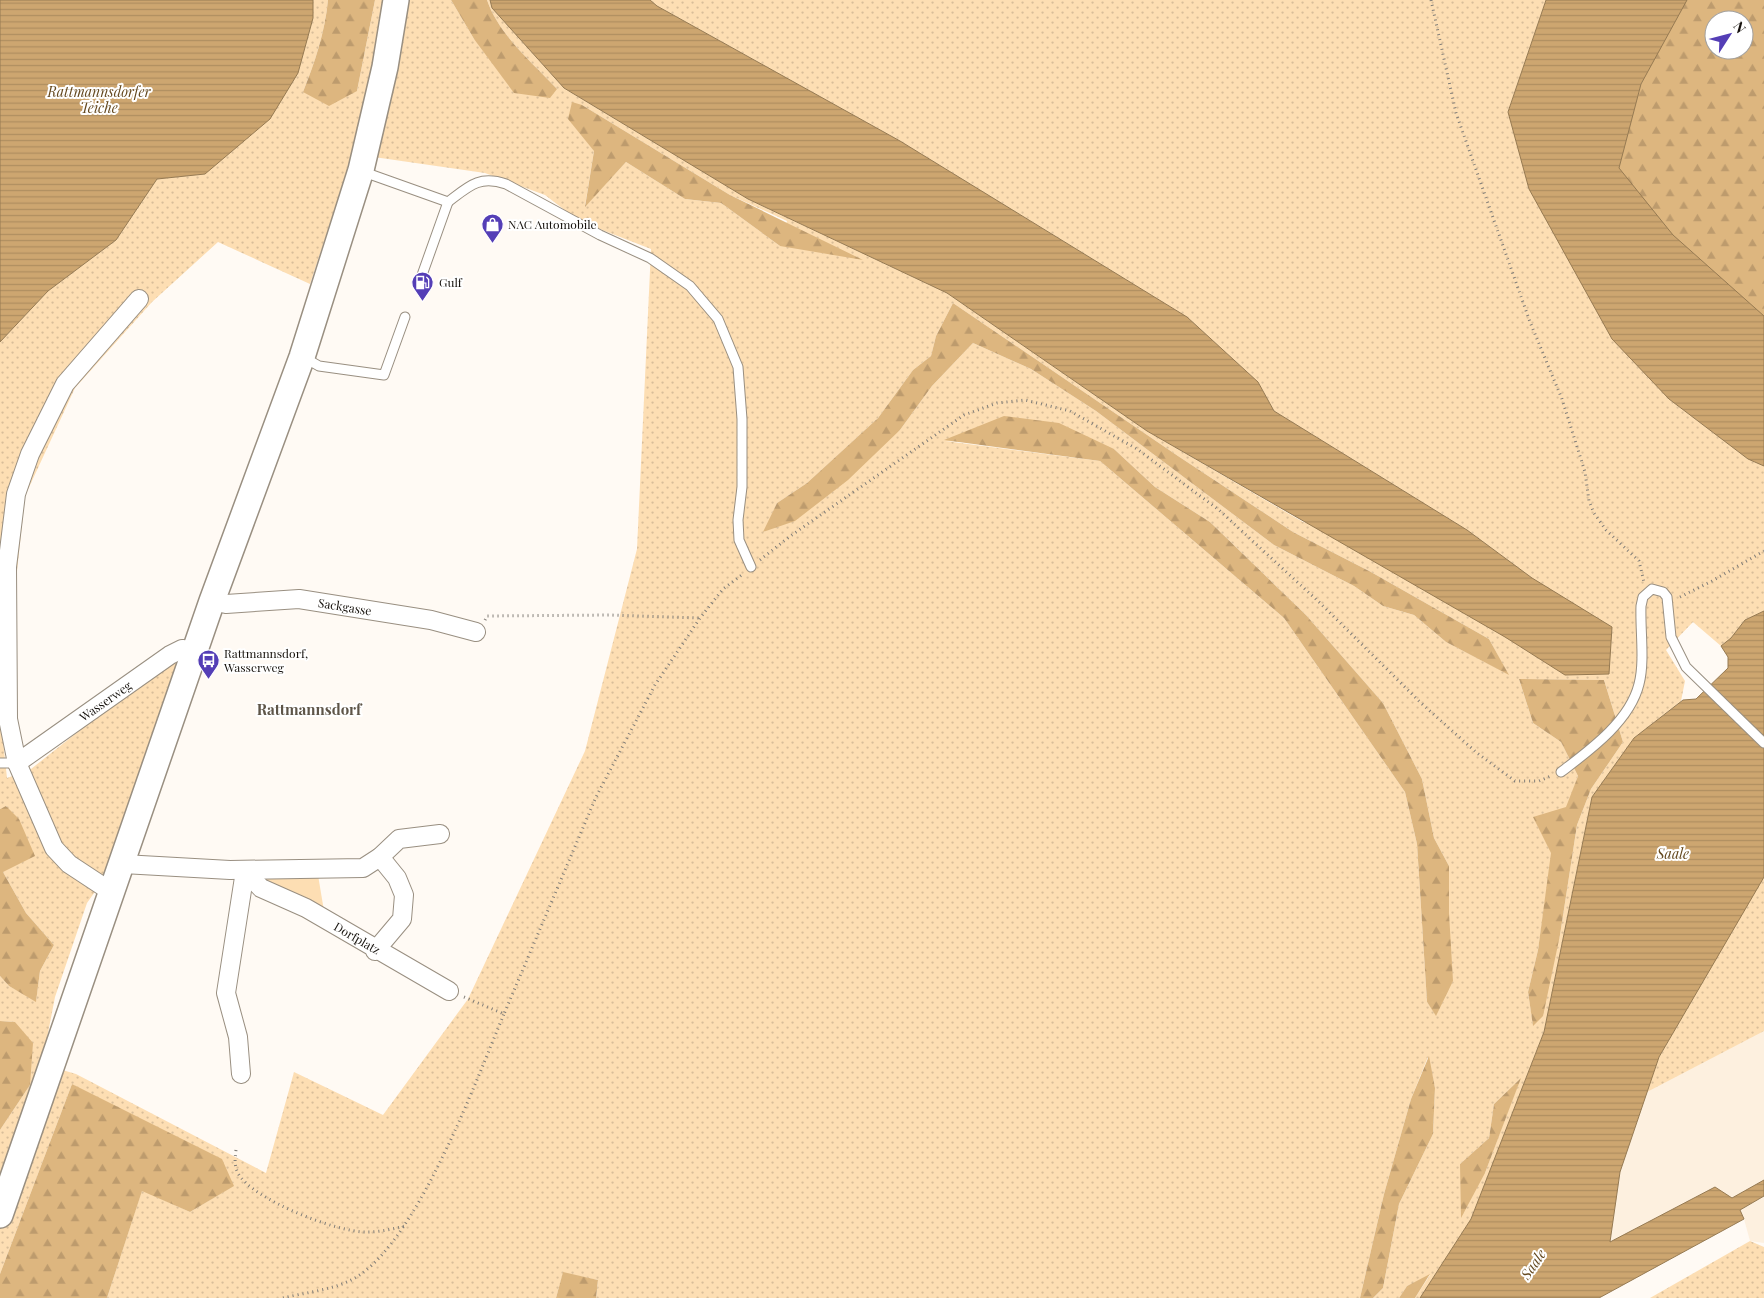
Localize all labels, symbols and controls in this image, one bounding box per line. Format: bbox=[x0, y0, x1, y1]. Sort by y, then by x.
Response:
north arrow bbox=[1704, 10, 1754, 60]
text: N bbox=[1729, 17, 1751, 37]
water label: Rattmannsdorfer Teiche bbox=[46, 82, 152, 117]
shop icon: NAC Automobile bbox=[480, 212, 504, 243]
place label: NAC Automobile bbox=[508, 216, 597, 232]
fuel station icon: Gulf bbox=[411, 270, 435, 301]
place label: Gulf bbox=[439, 274, 463, 290]
street label: Sackgasse bbox=[317, 594, 373, 618]
place label: Rattmannsdorf, Wasserweg bbox=[223, 645, 308, 675]
bus stop icon: Rattmannsdorf, Wasserweg bbox=[196, 648, 220, 679]
street label: Wasserweg bbox=[75, 677, 135, 725]
district label: Rattmannsdorf bbox=[257, 699, 363, 719]
water label: Saale bbox=[1656, 844, 1689, 863]
street label: Dorfplatz bbox=[331, 918, 384, 958]
water label: Saale bbox=[1515, 1245, 1550, 1283]

